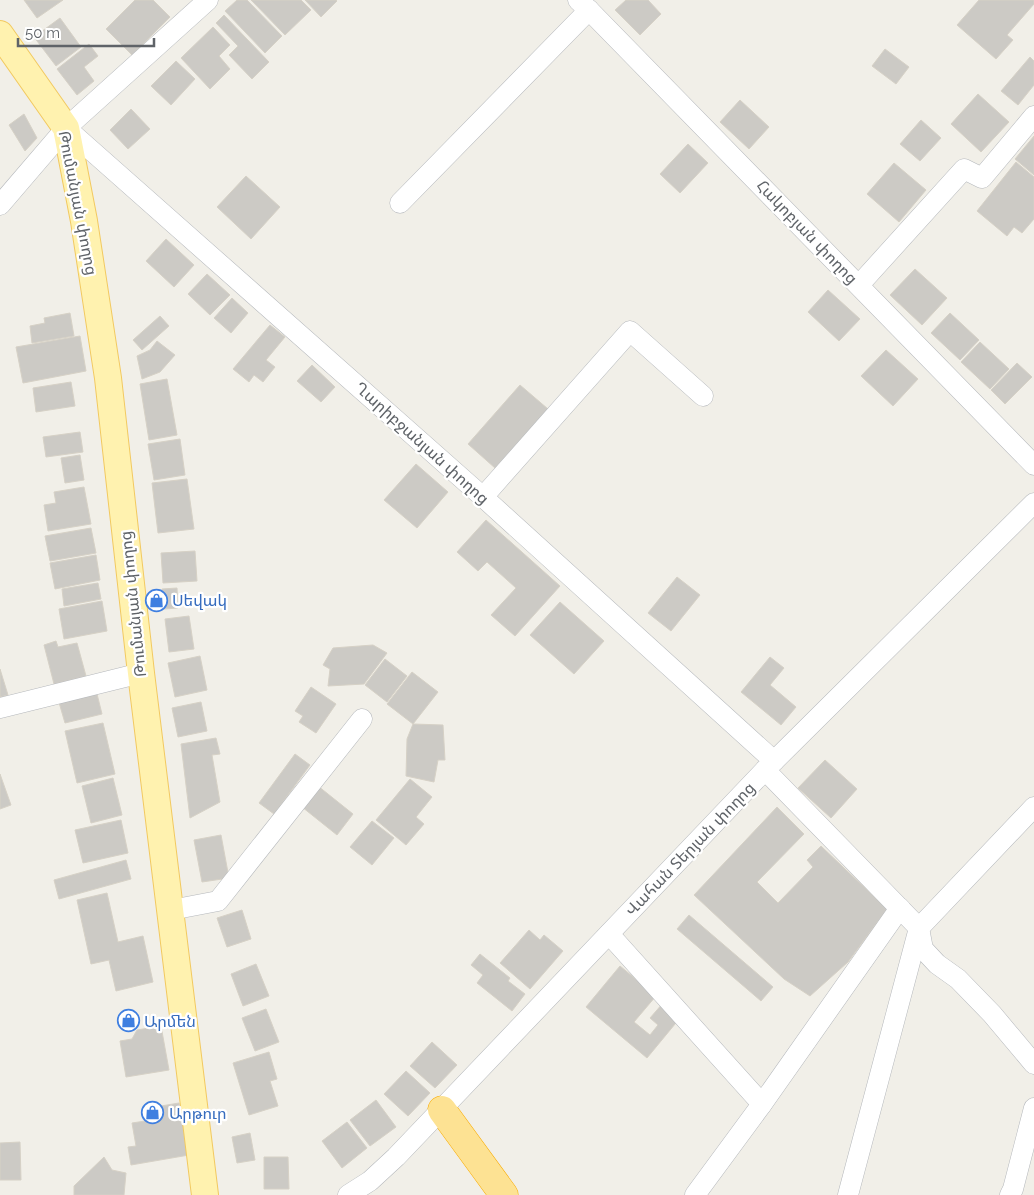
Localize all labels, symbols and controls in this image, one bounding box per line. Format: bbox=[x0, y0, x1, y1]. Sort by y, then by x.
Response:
scale bar bbox=[18, 15, 154, 47]
text: 50 m bbox=[25, 24, 60, 42]
street label: Թումանյան փողոց bbox=[55, 129, 101, 277]
street label: Հակոբյան փողոց bbox=[753, 176, 861, 288]
street label: Ղարիբջանյան փողոց bbox=[351, 378, 493, 508]
street label: Թումանյան փողոց bbox=[116, 530, 150, 678]
shop icon: Սեվակ bbox=[144, 588, 168, 612]
place label: Սեվակ bbox=[172, 591, 227, 610]
street label: Վահան Տերյան փողոց bbox=[621, 778, 759, 920]
shop icon: Արմեն bbox=[116, 1009, 140, 1033]
place label: Արմեն bbox=[144, 1012, 196, 1031]
shop icon: Արթուր bbox=[141, 1101, 165, 1125]
place label: Արթուր bbox=[169, 1104, 227, 1123]

